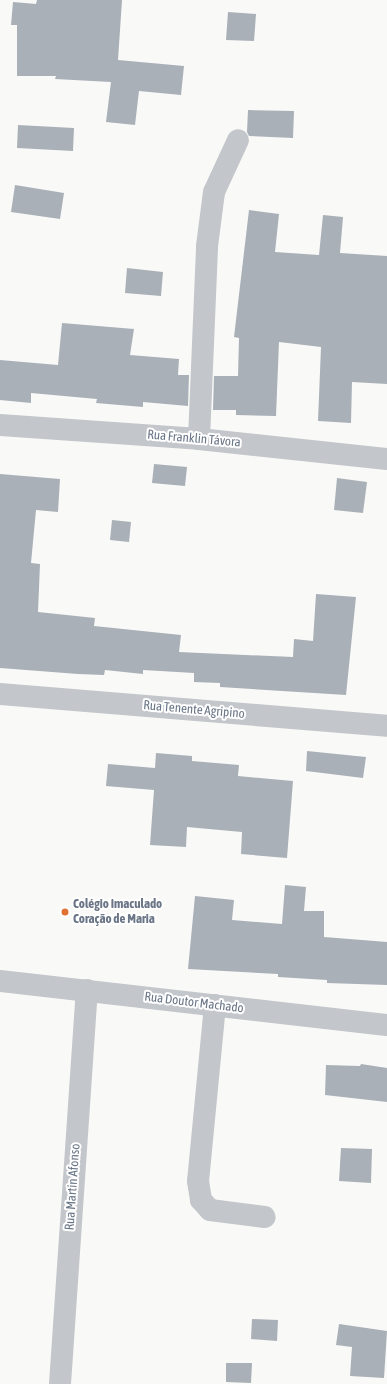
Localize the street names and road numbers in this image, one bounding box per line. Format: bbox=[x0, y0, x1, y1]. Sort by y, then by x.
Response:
street label: Rua Franklin Távora bbox=[147, 427, 241, 451]
street label: Rua Tenente Agripino bbox=[143, 698, 245, 722]
street label: Rua Doutor Machado bbox=[144, 989, 244, 1017]
street label: Rua Martin Afonso bbox=[62, 1143, 84, 1231]

